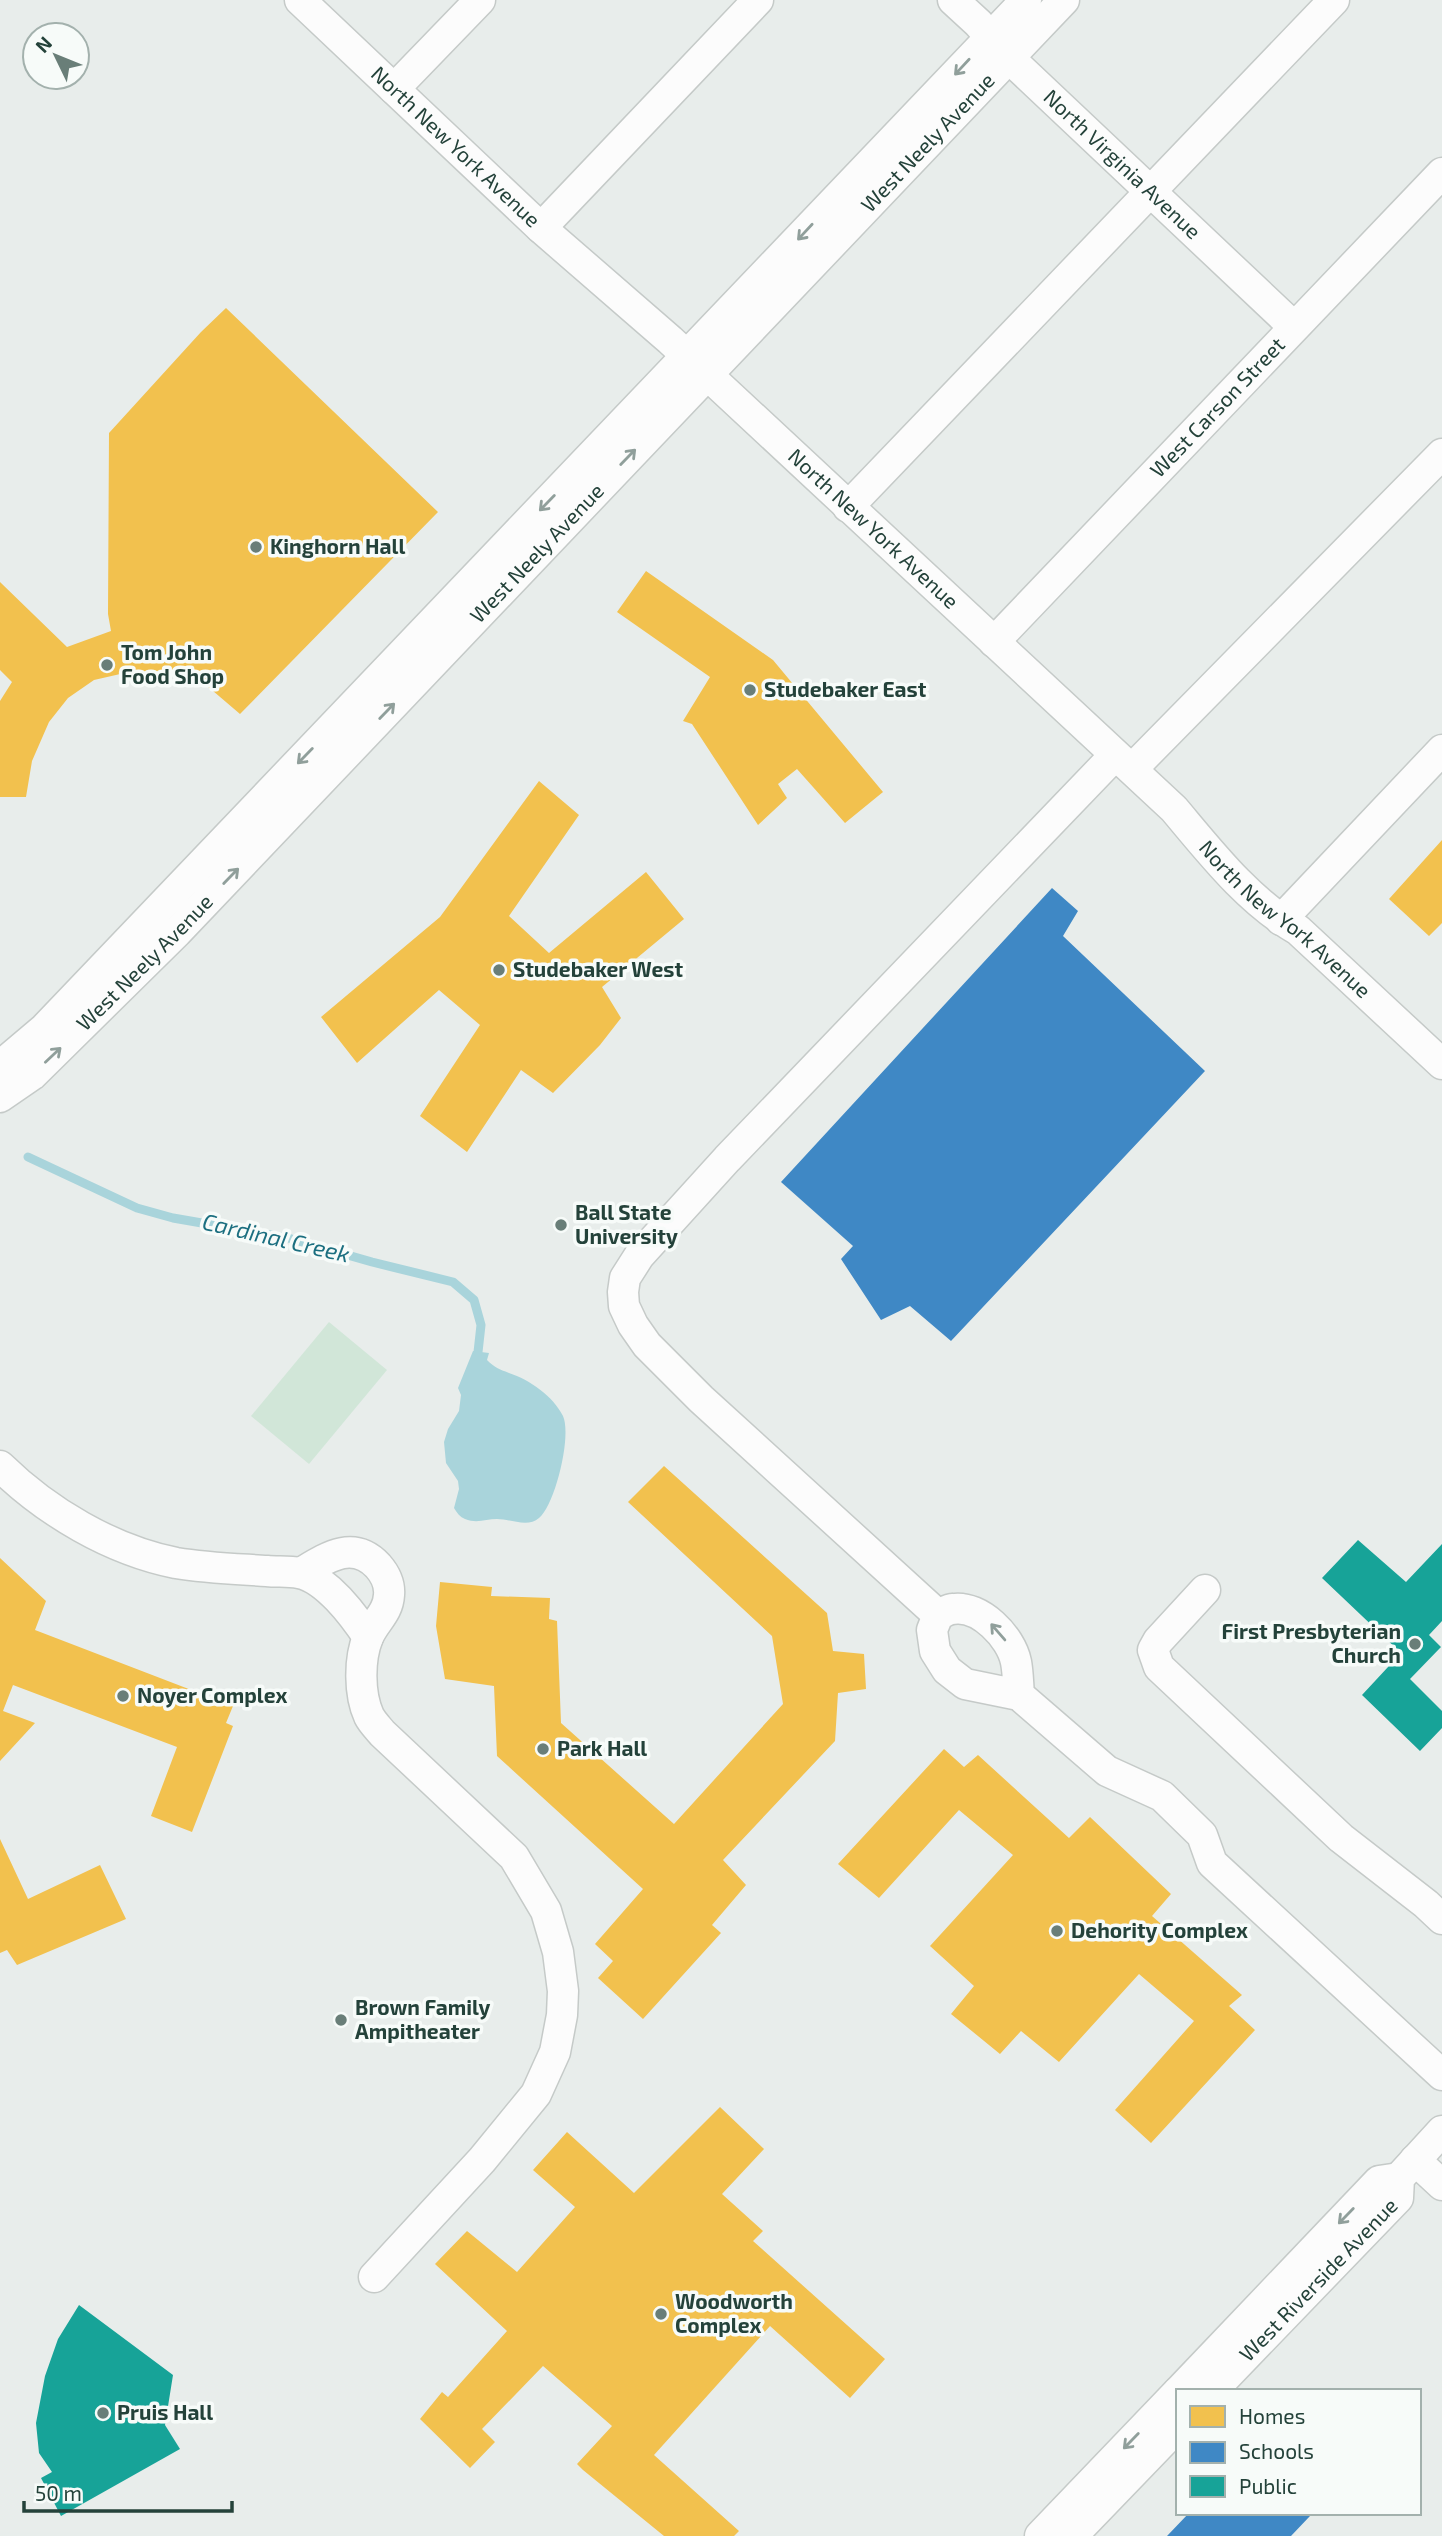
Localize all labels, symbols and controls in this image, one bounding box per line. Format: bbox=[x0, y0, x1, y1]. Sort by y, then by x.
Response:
north arrow bbox=[21, 21, 91, 91]
text: N bbox=[30, 31, 56, 57]
one-way arrow bbox=[954, 58, 970, 76]
street label: North New York Avenue bbox=[367, 60, 546, 232]
street label: West Neely Avenue bbox=[855, 67, 999, 217]
street label: North Virginia Avenue bbox=[1039, 84, 1207, 243]
one-way arrow bbox=[797, 223, 814, 240]
street label: West Carson Street bbox=[1144, 332, 1289, 482]
street label: North New York Avenue bbox=[784, 443, 964, 613]
one-way arrow bbox=[620, 449, 637, 466]
street label: West Neely Avenue bbox=[464, 478, 608, 627]
one-way arrow bbox=[538, 494, 555, 511]
place label: Kinghorn Hall bbox=[270, 533, 405, 558]
marker: Kinghorn Hall bbox=[248, 539, 264, 555]
place label: Tom John Food Shop bbox=[121, 639, 224, 688]
marker: Tom John Food Shop bbox=[99, 657, 115, 673]
place label: Studebaker East bbox=[764, 676, 927, 701]
marker: Studebaker East bbox=[742, 682, 758, 698]
one-way arrow bbox=[379, 703, 396, 720]
one-way arrow bbox=[297, 747, 313, 765]
street label: North New York Avenue bbox=[1195, 835, 1377, 1002]
one-way arrow bbox=[222, 868, 239, 885]
street label: West Neely Avenue bbox=[70, 888, 217, 1035]
place label: Studebaker West bbox=[513, 956, 683, 981]
marker: Studebaker West bbox=[491, 962, 507, 978]
one-way arrow bbox=[44, 1046, 61, 1063]
place label: Ball State University bbox=[575, 1199, 678, 1249]
water label: Cardinal Creek bbox=[200, 1206, 353, 1268]
marker: Ball State University bbox=[553, 1217, 569, 1233]
place label: First Presbyterian Church bbox=[1221, 1618, 1401, 1667]
one-way arrow bbox=[991, 1623, 1007, 1641]
marker: First Presbyterian Church bbox=[1407, 1636, 1423, 1652]
place label: Noyer Complex bbox=[137, 1682, 288, 1708]
marker: Noyer Complex bbox=[115, 1688, 131, 1704]
place label: Park Hall bbox=[557, 1735, 647, 1760]
marker: Park Hall bbox=[535, 1741, 551, 1757]
place label: Dehority Complex bbox=[1071, 1917, 1248, 1943]
marker: Dehority Complex bbox=[1049, 1923, 1065, 1939]
place label: Brown Family Ampitheater bbox=[355, 1994, 490, 2043]
marker: Brown Family Ampitheater bbox=[333, 2012, 349, 2028]
street label: West Riverside Avenue bbox=[1234, 2192, 1402, 2366]
one-way arrow bbox=[1337, 2207, 1354, 2224]
place label: Woodworth Complex bbox=[675, 2288, 793, 2337]
marker: Woodworth Complex bbox=[653, 2306, 669, 2322]
legend bbox=[1176, 2389, 1421, 2515]
place label: Pruis Hall bbox=[117, 2399, 213, 2424]
text: Homes bbox=[1239, 2403, 1305, 2428]
marker: Pruis Hall bbox=[95, 2405, 111, 2421]
one-way arrow bbox=[1122, 2432, 1139, 2449]
text: Schools bbox=[1239, 2438, 1314, 2463]
scale bar bbox=[24, 2470, 233, 2514]
text: Public bbox=[1239, 2473, 1297, 2498]
text: 50 m bbox=[35, 2480, 82, 2505]

